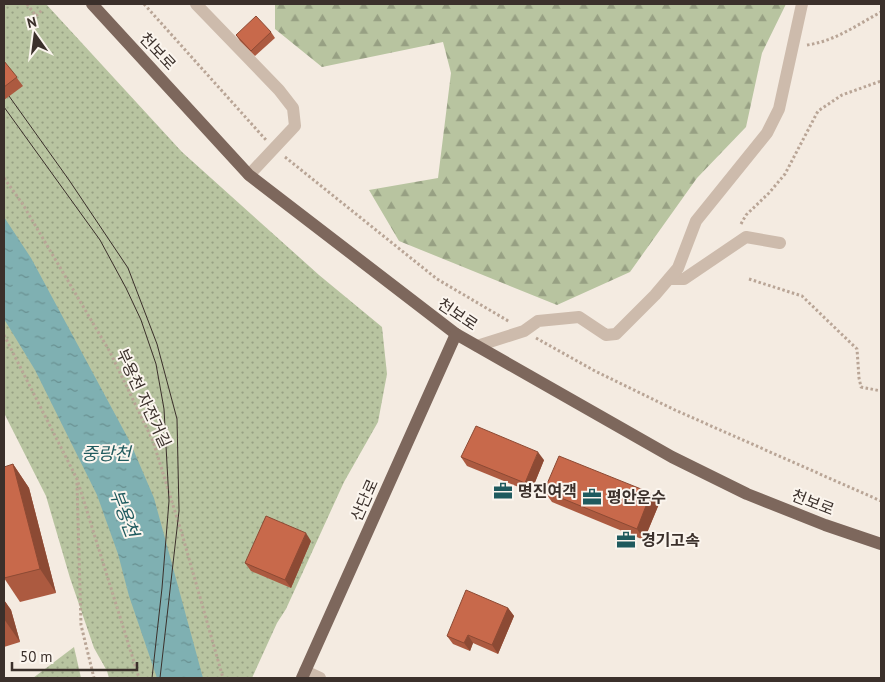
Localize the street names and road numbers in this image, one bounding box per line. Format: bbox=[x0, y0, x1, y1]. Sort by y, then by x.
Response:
street label: 천보로 bbox=[136, 28, 181, 74]
street label: 천보로 bbox=[434, 293, 482, 335]
street label: 부용천 자전거길 bbox=[112, 345, 176, 451]
street label: 산단로 bbox=[346, 476, 382, 524]
street label: 천보로 bbox=[789, 485, 837, 519]

